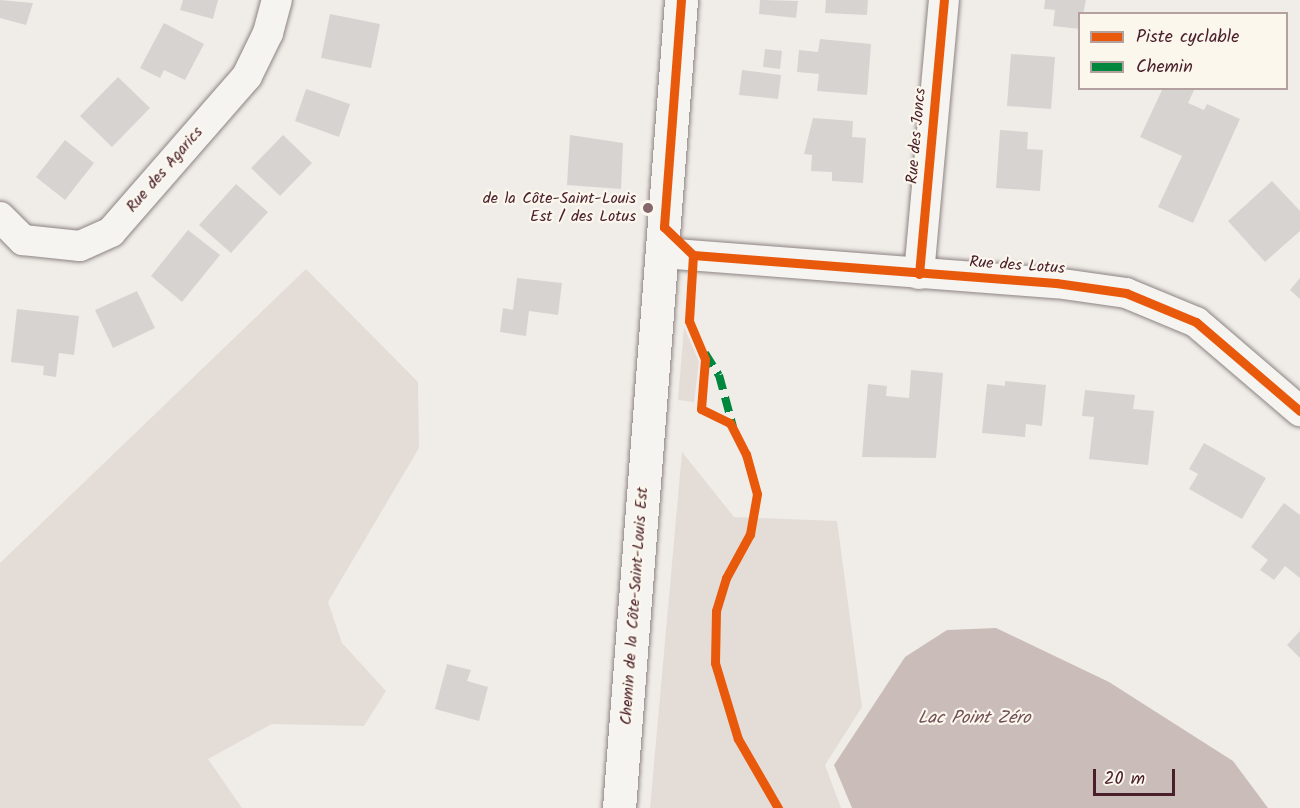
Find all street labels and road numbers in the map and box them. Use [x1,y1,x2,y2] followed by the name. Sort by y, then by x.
[903,87,931,185] street label: Rue des Joncs
[123,123,207,217] street label: Rue des Agarics
[969,253,1065,279] street label: Rue des Lotus
[617,486,653,726] street label: Chemin de la Côte-Saint-Louis Est

